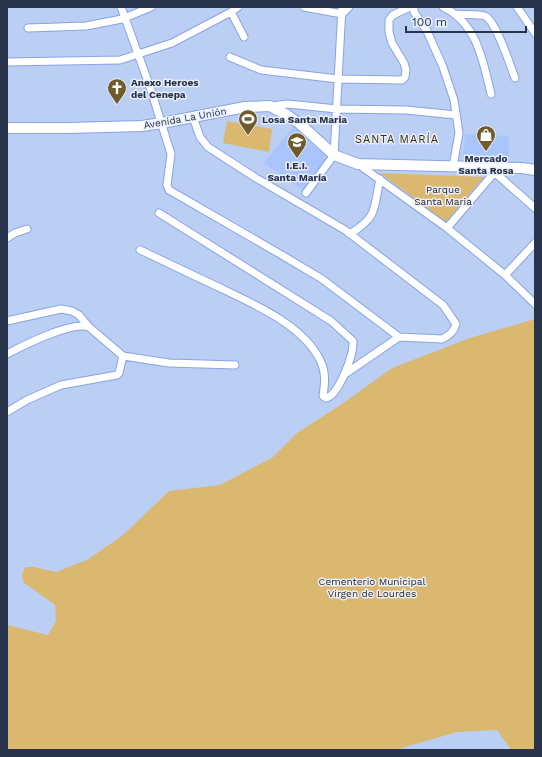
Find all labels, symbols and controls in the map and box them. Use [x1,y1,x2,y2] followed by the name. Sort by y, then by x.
[406,8,526,34] scale bar
[412,15,447,29] text: 100 m
[106,77,128,105] church icon: Anexo Heroes del Cenepa
[131,77,199,100] place label: Anexo Heroes del Cenepa
[143,105,227,131] street label: Avenida La Unión
[237,108,259,136] sports icon: Losa Santa Maria
[262,114,347,125] place label: Losa Santa Maria
[475,124,497,152] shop icon: Mercado Santa Rosa
[286,131,308,159] school or university icon: I.E.I. Santa María
[355,132,439,146] district label: SANTA MARÍA
[458,153,514,176] place label: Mercado Santa Rosa
[267,160,327,183] place label: I.E.I. Santa María
[414,184,472,207] park label: Parque Santa Maria
[319,576,425,599] park label: Cementerio Municipal Virgen de Lourdes

